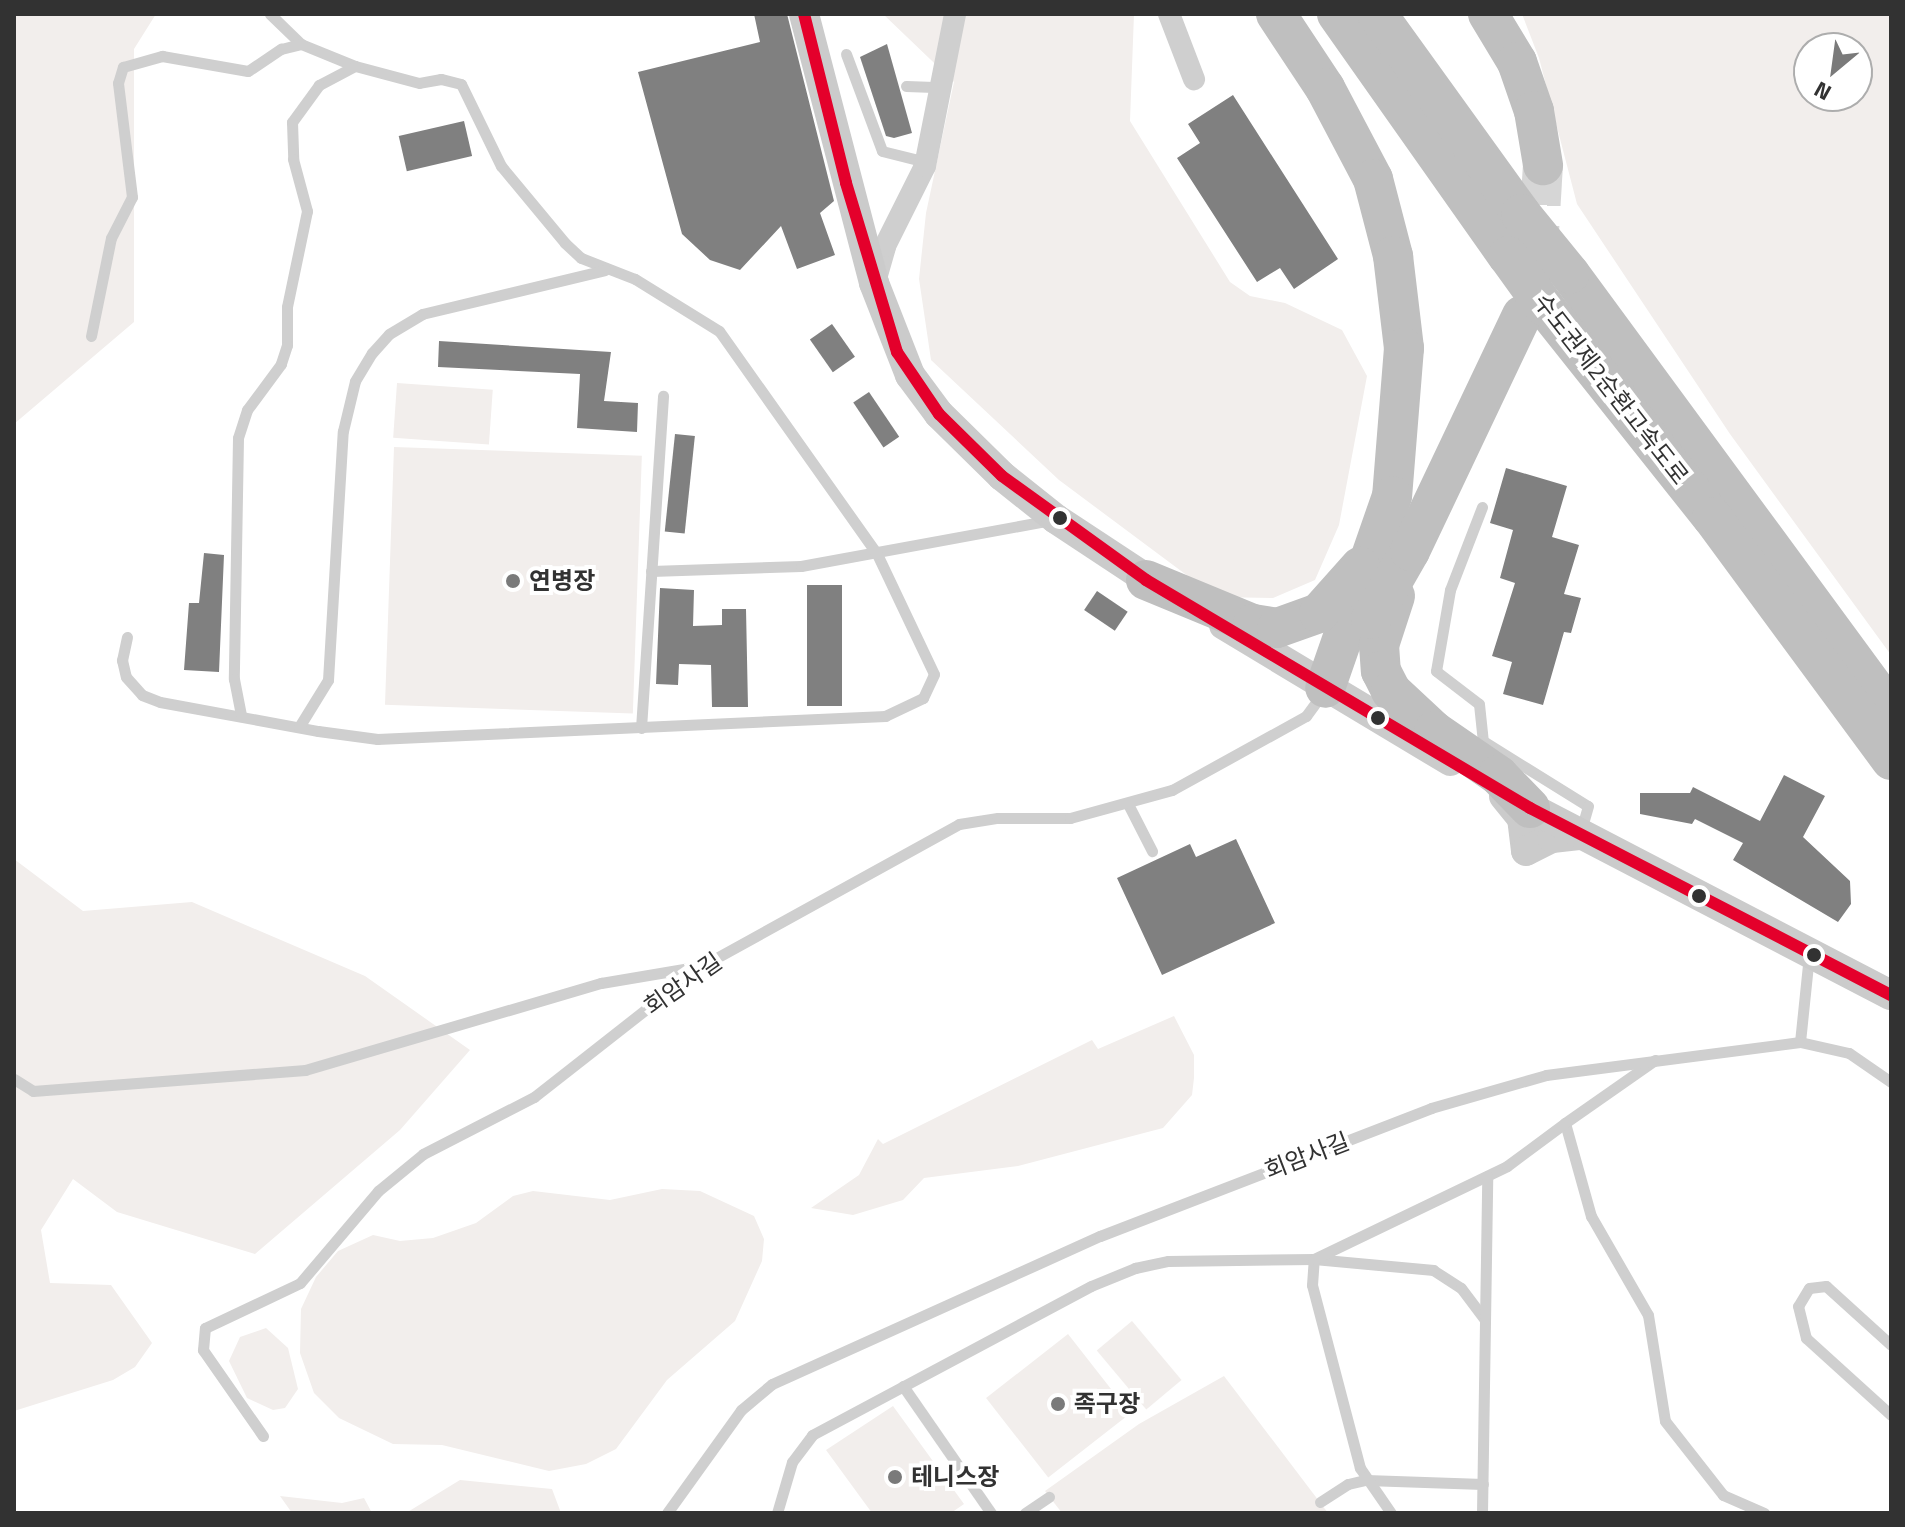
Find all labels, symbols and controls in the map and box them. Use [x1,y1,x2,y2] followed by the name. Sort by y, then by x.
[1793,32,1873,112] north arrow
[1807,73,1837,110] text: N
[1528,288,1694,490] street label: 수도권제2순환고속도로
[1052,510,1068,526] unlabelled marker
[529,567,595,595] place label: 연병장
[504,572,522,590] marker: 연병장
[1370,710,1386,726] unlabelled marker
[1691,888,1707,904] unlabelled marker
[639,947,727,1021] street label: 회암사길
[1806,947,1822,963] unlabelled marker
[1261,1127,1353,1185] street label: 회암사길
[1074,1390,1140,1418] place label: 족구장
[1049,1395,1067,1413] marker: 족구장
[911,1463,999,1491] place label: 테니스장
[886,1468,904,1486] marker: 테니스장

